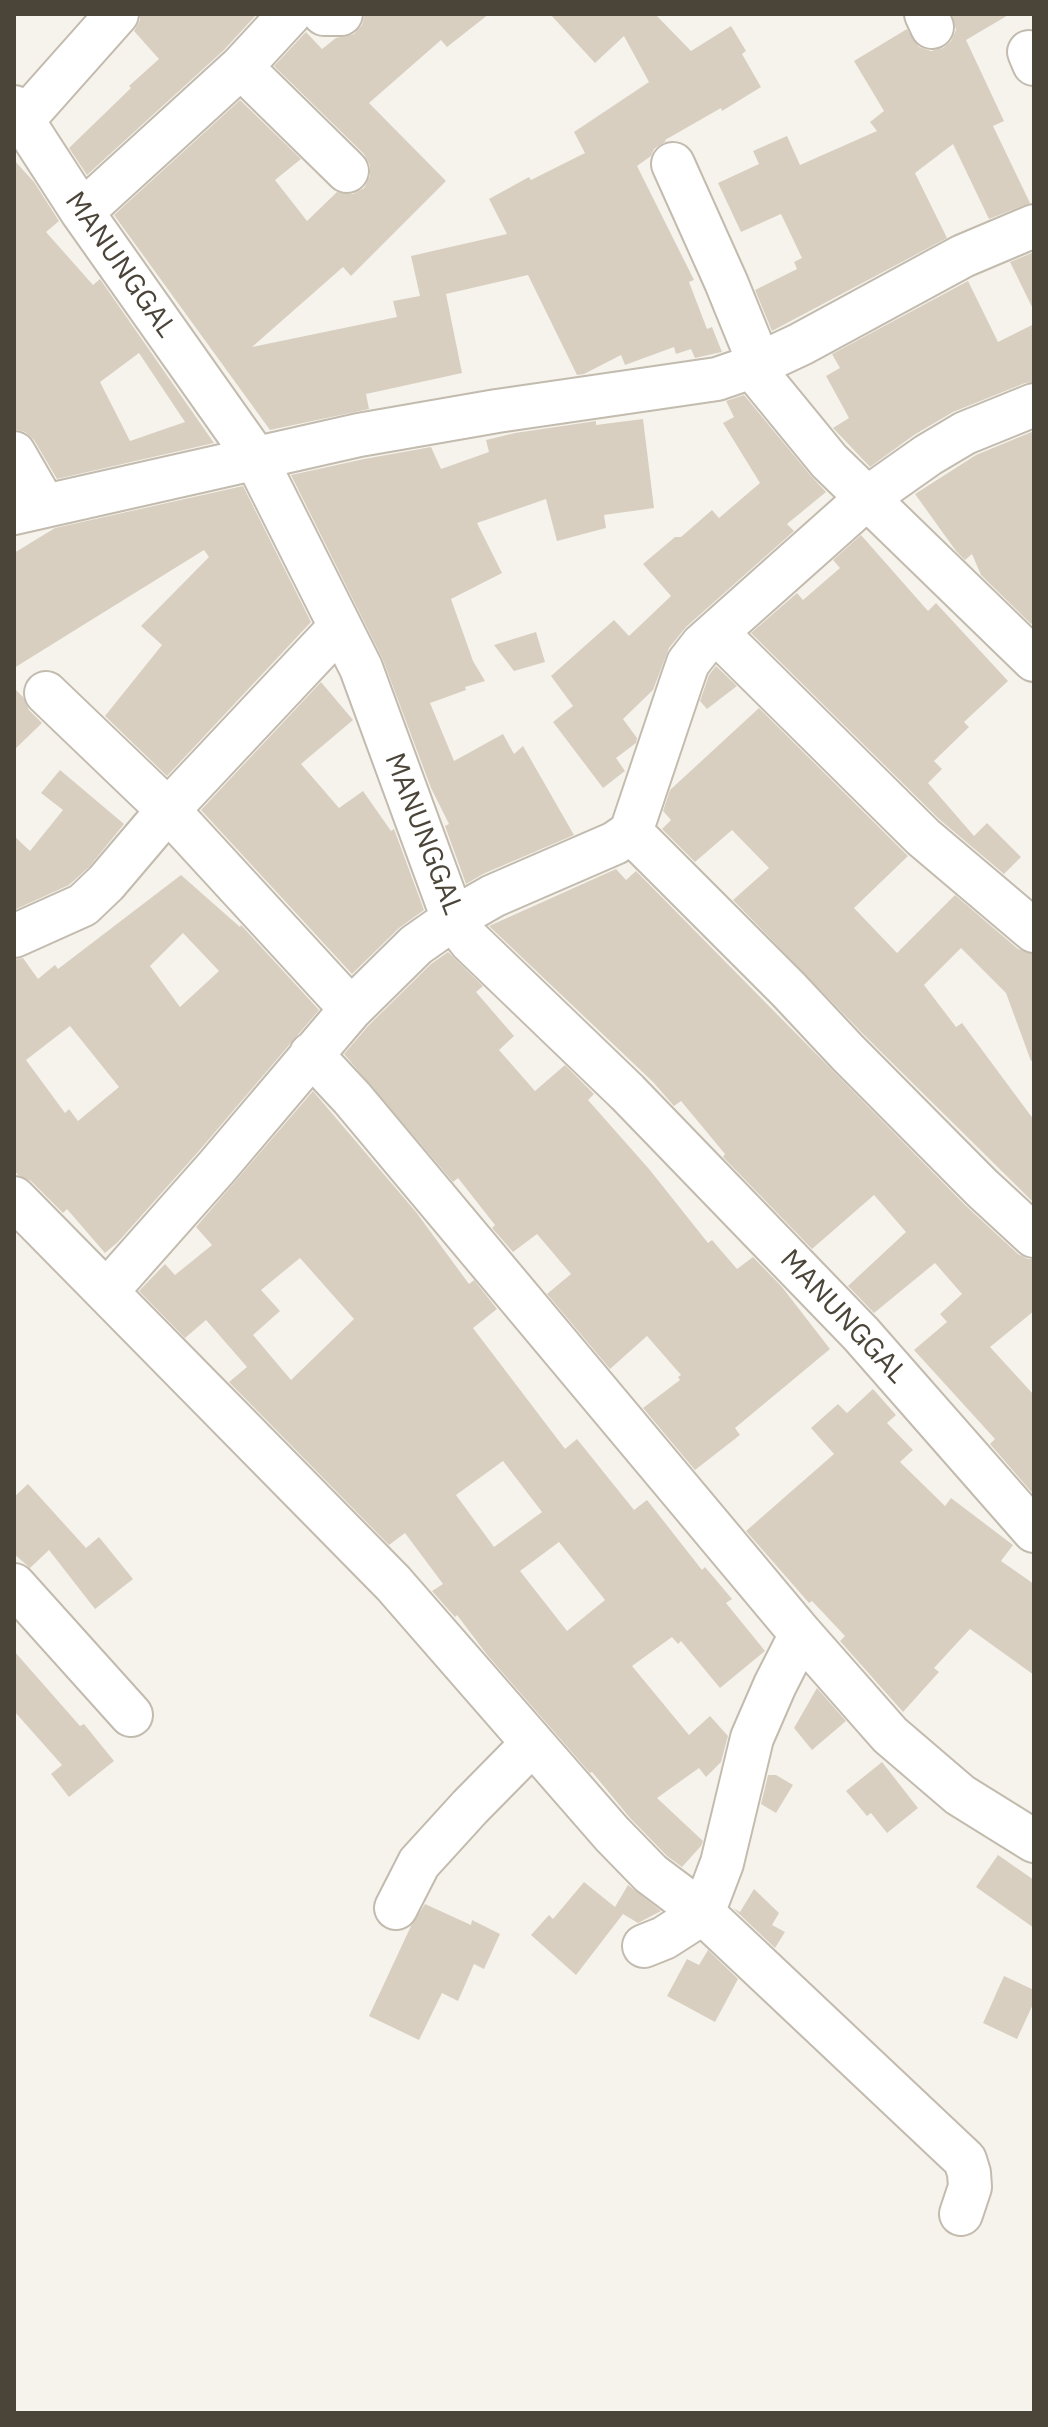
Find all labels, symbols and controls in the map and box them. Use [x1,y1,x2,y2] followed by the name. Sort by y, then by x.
[57,186,183,344] street label: MANUNGGAL
[377,749,469,919] street label: MANUNGGAL
[773,1243,913,1391] street label: MANUNGGAL

